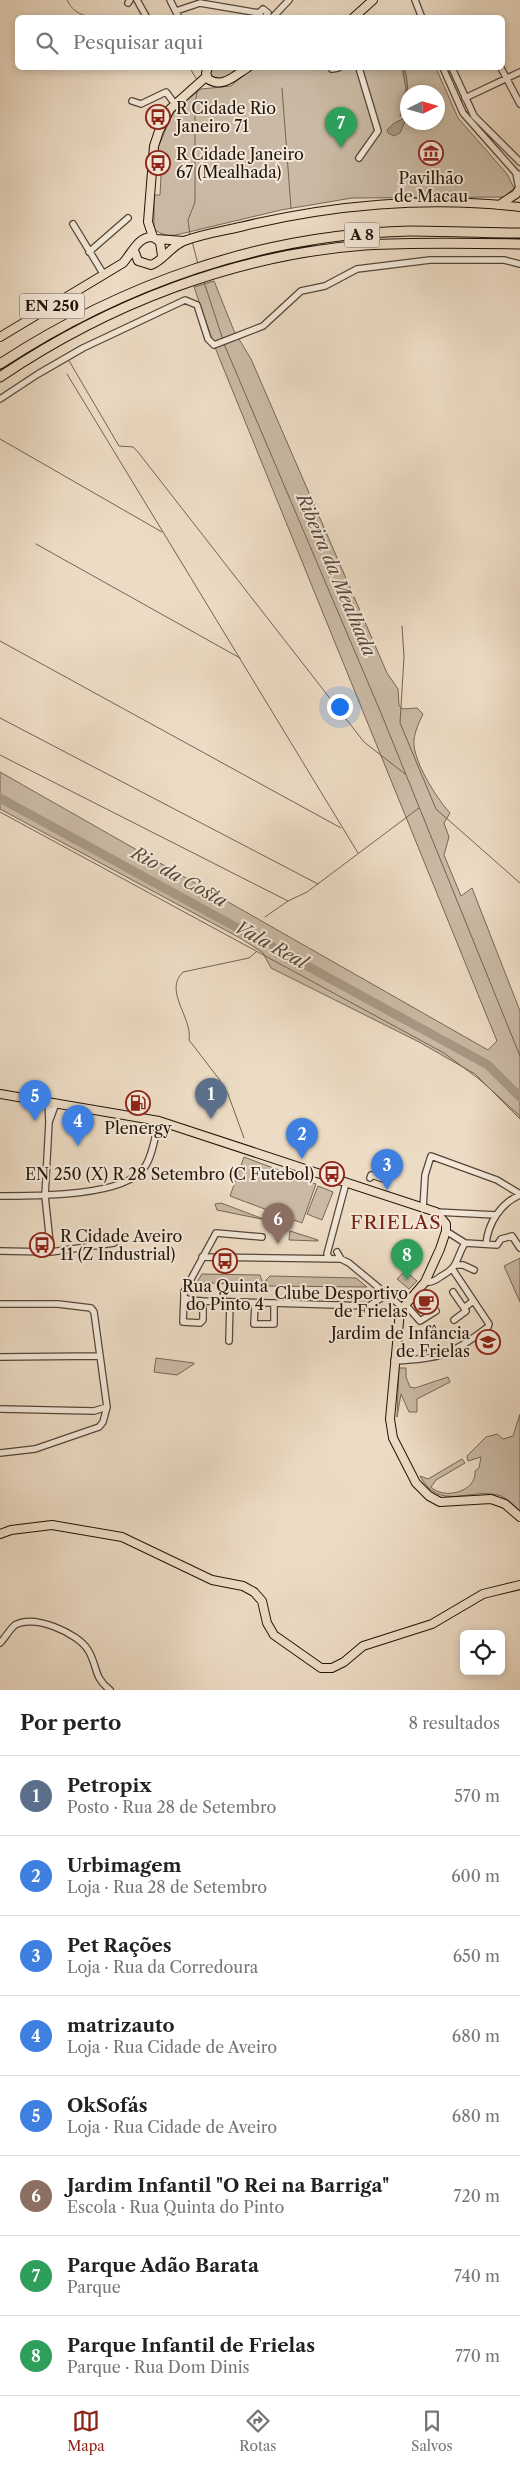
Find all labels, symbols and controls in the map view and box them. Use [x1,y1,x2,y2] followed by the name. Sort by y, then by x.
[15,15,505,70] search box
[33,29,61,57] icon: search
[73,31,203,54] text: Pesquisar aqui
[400,85,445,130] north arrow
[173,98,276,136] place label: R Cidade Rio Janeiro 71
[145,104,171,130] bus stop icon: R Cidade Rio Janeiro 71
[325,107,357,148] pin: 7
[418,140,444,166] museum icon: Pavilhão de Macau
[176,144,304,182] place label: R Cidade Janeiro 67 (Mealhada)
[145,150,171,176] bus stop icon: R Cidade Janeiro 67 (Mealhada)
[394,168,468,206] place label: Pavilhão de Macau
[344,222,380,248] road number: A 8
[20,294,84,318] road number: EN 250
[291,488,380,660] water label: Ribeira da Mealhada
[327,694,353,720] your location
[126,841,231,912] water label: Rio da Costa
[231,916,313,975] water label: Vala Real
[195,1078,227,1119] pin: 1
[19,1080,51,1121] pin: 5
[125,1090,151,1116] fuel station icon: Plenergy
[62,1105,94,1146] pin: 4
[104,1118,173,1138] place label: Plenergy
[286,1118,318,1159] pin: 2
[371,1149,403,1190] pin: 3
[319,1161,345,1187] bus stop icon: EN 250 (X) R 28 Setembro (C Futebol)
[25,1164,314,1184] place label: EN 250 (X) R 28 Setembro (C Futebol)
[262,1203,294,1244] pin: 6
[350,1211,442,1234] district label: FRIELAS
[60,1226,182,1264] place label: R Cidade Aveiro 11 (Z Industrial)
[29,1232,55,1258] bus stop icon: R Cidade Aveiro 11 (Z Industrial)
[391,1239,423,1280] pin: 8
[212,1248,238,1274] bus stop icon: Rua Quinta do Pinto 4
[182,1276,269,1314] place label: Rua Quinta do Pinto 4
[274,1283,408,1321] place label: Clube Desportivo de Frielas
[413,1289,439,1315] cafe icon: Clube Desportivo de Frielas
[328,1323,471,1361] place label: Jardim de Infância de Frielas
[475,1329,501,1355] school or university icon: Jardim de Infância de Frielas
[460,1630,505,1675] map controls
[460,1630,505,1675] button: locate
[20,1710,121,1735] text: Por perto
[409,1713,500,1733] text: 8 resultados
[67,1774,152,1797] text: Petropix
[32,1786,40,1806] text: 1
[454,1786,500,1806] text: 570 m
[67,1797,276,1817] text: Posto · Rua 28 de Setembro
[67,1854,182,1877] text: Urbimagem
[31,1866,41,1886] text: 2
[451,1866,500,1886] text: 600 m
[67,1877,267,1897] text: Loja · Rua 28 de Setembro
[67,1934,172,1957] text: Pet Rações
[31,1946,41,1966] text: 3
[453,1946,500,1966] text: 650 m
[67,1957,258,1977] text: Loja · Rua da Corredoura
[67,2014,175,2037] text: matrizauto
[31,2026,41,2046] text: 4
[452,2026,500,2046] text: 680 m
[67,2037,277,2057] text: Loja · Rua Cidade de Aveiro
[67,2094,148,2117] text: OkSofás
[32,2106,40,2126] text: 5
[452,2106,500,2126] text: 680 m
[67,2117,277,2137] text: Loja · Rua Cidade de Aveiro
[67,2174,389,2197] text: Jardim Infantil "O Rei na Barriga"
[31,2186,41,2206] text: 6
[454,2186,500,2206] text: 720 m
[67,2197,284,2217] text: Escola · Rua Quinta do Pinto
[67,2254,259,2277] text: Parque Adão Barata
[32,2266,40,2286] text: 7
[454,2266,500,2286] text: 740 m
[67,2277,121,2297] text: Parque
[67,2334,315,2357] text: Parque Infantil de Frielas
[31,2346,41,2366] text: 8
[455,2346,500,2366] text: 770 m
[67,2357,250,2377] text: Parque · Rua Dom Dinis
[67,2407,105,2455] tab: Mapa
[239,2407,276,2455] tab: Rotas
[411,2407,453,2455] tab: Salvos

